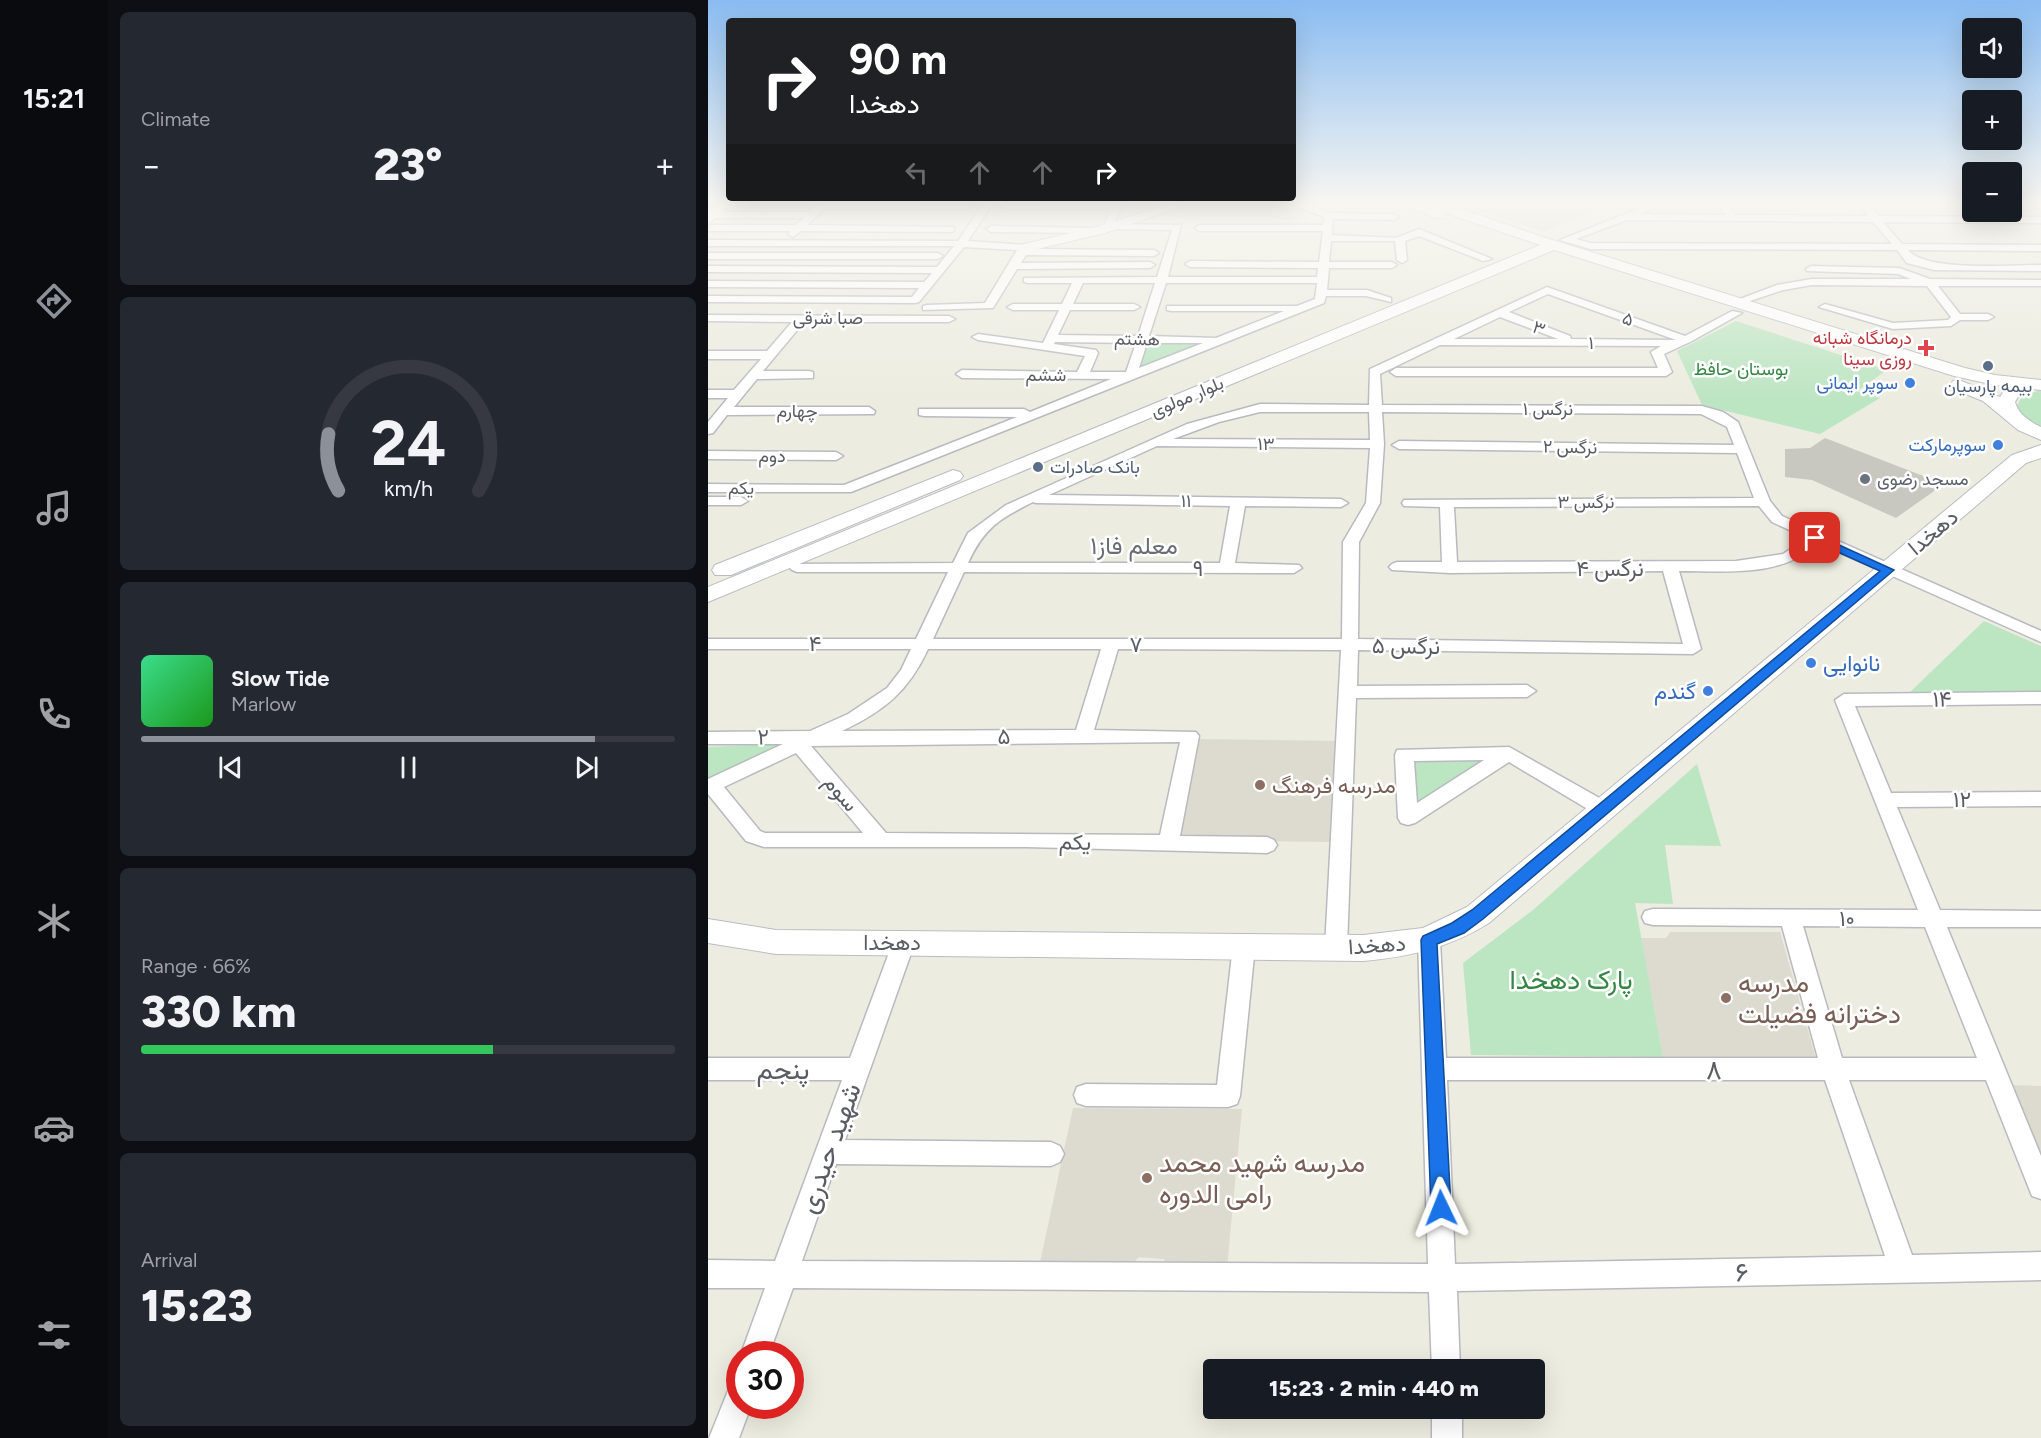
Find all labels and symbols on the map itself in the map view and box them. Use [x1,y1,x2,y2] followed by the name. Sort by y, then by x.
[793,307,863,329] street label: صبا شرقی
[1619,307,1637,331] street label: ۵
[1530,316,1548,340] street label: ۳
[1813,327,1912,370] place label: درمانگاه شبانه روزی سینا
[1114,328,1160,351] street label: هشتم
[1588,332,1594,354] street label: ۱
[1917,339,1935,357] marker: درمانگاه شبانه روزی سینا
[1694,358,1788,380] park label: بوستان حافظ
[1981,359,1995,373] marker: بیمه پارسیان
[1025,364,1067,387] street label: ششم
[1147,372,1227,422] street label: بلوار مولوی
[1817,372,1898,395] place label: سوپر ایمانی
[1944,375,2032,398] place label: بیمه پارسیان
[1903,376,1917,390] marker: سوپر ایمانی
[1523,398,1573,420] street label: نرگس ۱
[776,400,818,423] street label: چهارم
[1257,433,1275,455] street label: ۱۳
[1909,434,1986,457] place label: سوپرمارکت
[1543,436,1597,458] street label: نرگس ۲
[1991,438,2005,452] marker: سوپرمارکت
[758,445,786,468] street label: دوم
[1050,456,1140,478] place label: بانک صادرات
[1031,460,1045,474] marker: بانک صادرات
[1877,468,1969,490] place label: مسجد رضوی
[1858,472,1872,486] marker: مسجد رضوی
[728,477,754,500] street label: یکم
[1181,490,1191,512] street label: ۱۱
[1558,491,1614,513] street label: نرگس ۳
[1902,503,1964,561] street label: دهخدا
[1789,512,1840,563] pin
[1090,531,1178,562] district label: معلم فاز۱
[1193,555,1203,582] street label: ۹
[1576,555,1644,582] street label: نرگس ۴
[809,630,821,657] street label: ۴
[1130,631,1143,658] street label: ۷
[1372,632,1440,660] street label: نرگس ۵
[1823,650,1880,677] place label: نانوایی
[1804,656,1818,670] marker: نانوایی
[1654,678,1696,706] place label: گندم
[1701,684,1715,698] marker: گندم
[1932,685,1952,713] street label: ۱۴
[757,723,769,751] street label: ۲
[998,723,1010,750] street label: ۵
[817,769,864,818] street label: سوم
[1272,772,1396,799] place label: مدرسه فرهنگ
[1253,778,1267,792] marker: مدرسه فرهنگ
[1953,786,1971,813] street label: ۱۲
[1058,828,1091,857] street label: یکم
[1839,905,1855,932] street label: ۱۰
[863,929,921,956] street label: دهخدا
[1347,930,1407,960] street label: دهخدا
[1509,963,1633,998] park label: پارک دهخدا
[1738,966,1901,1031] place label: مدرسه دخترانه فضيلت
[1719,991,1733,1005] marker: مدرسه دخترانه فضيلت
[756,1053,810,1088] street label: پنجم
[1706,1053,1722,1086] street label: ۸
[790,1078,869,1218] street label: شهید حیدری
[1159,1146,1365,1211] place label: مدرسه شهید محمد رامی الدوره
[1140,1171,1154,1185] marker: مدرسه شهید محمد رامی الدوره
[1409,1176,1473,1240] position arrow
[1735,1255,1749,1289] street label: ۶
[726,1341,804,1419] speed limit sign: 30

